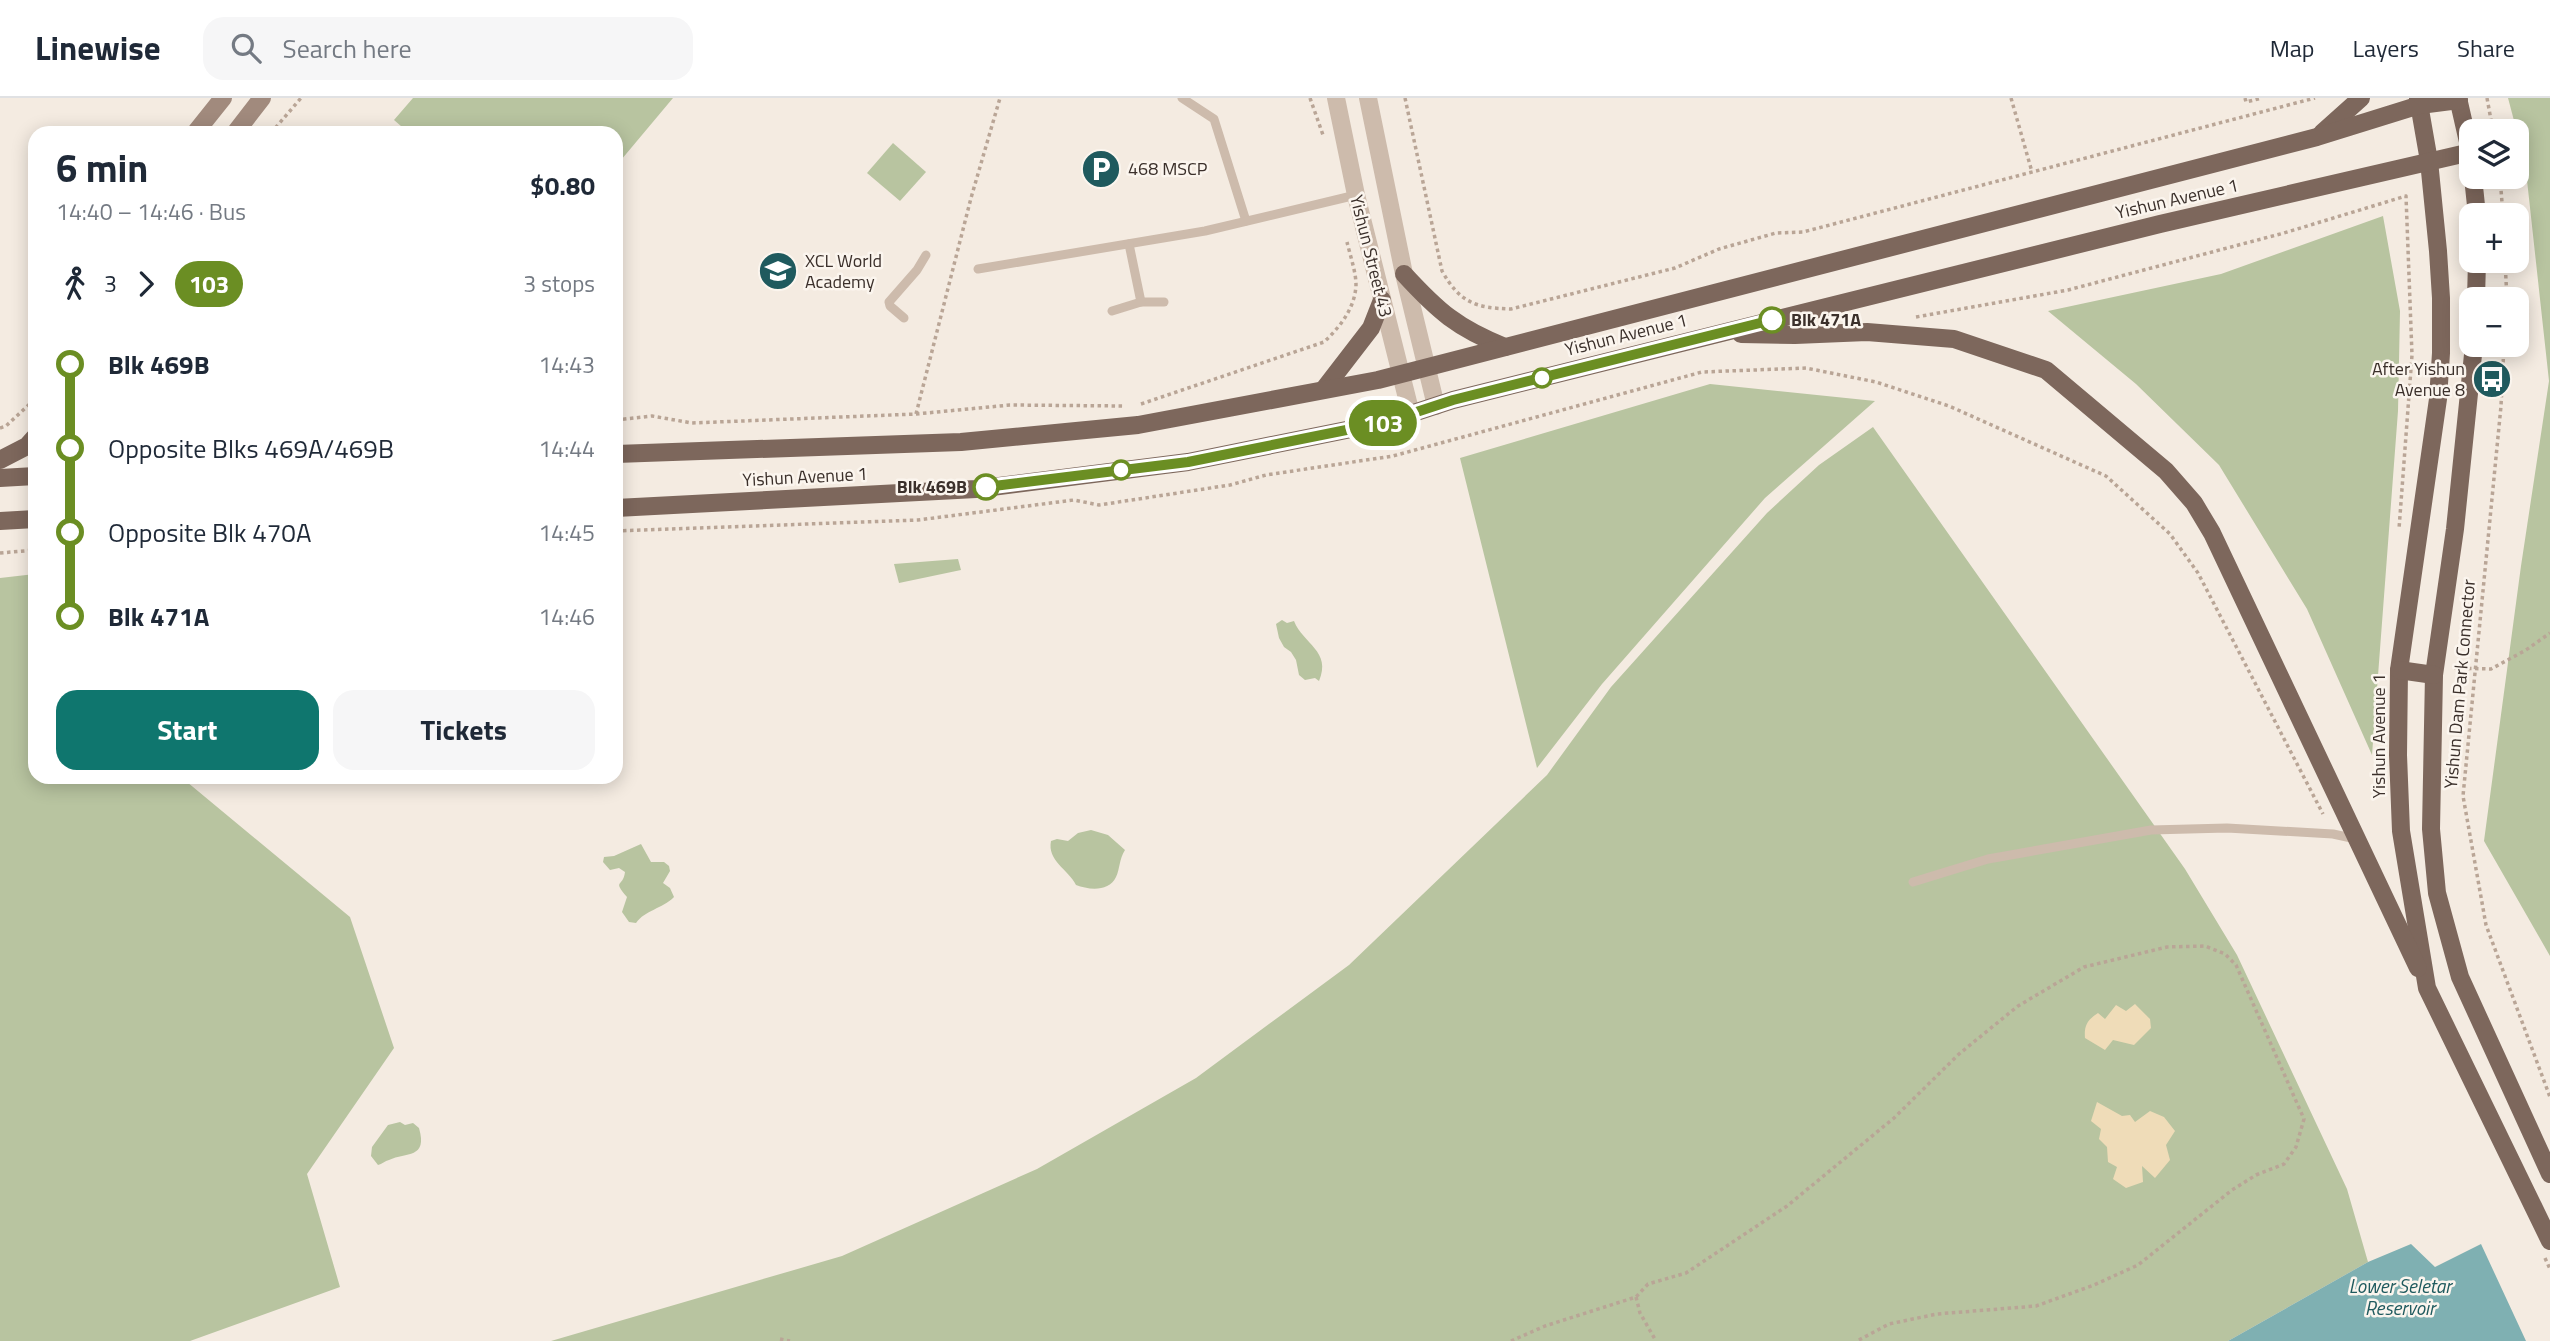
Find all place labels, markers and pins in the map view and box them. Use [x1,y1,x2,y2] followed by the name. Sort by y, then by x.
[1080,148,1122,190] parking icon: 468 MSCP
[1128,155,1208,182] place label: 468 MSCP
[805,247,882,295] place label: XCL World Academy
[757,250,799,292] school or university icon: XCL World Academy
[1791,306,1861,333] place label: Blk 471A
[1759,307,1785,333] marker: Blk 471A
[2372,355,2465,403] place label: After Yishun Avenue 8
[2471,358,2513,400] bus stop icon: After Yishun Avenue 8
[1532,368,1552,388] unlabelled marker
[1111,460,1131,480] unlabelled marker
[897,473,967,500] place label: Blk 469B
[973,474,999,500] marker: Blk 469B

